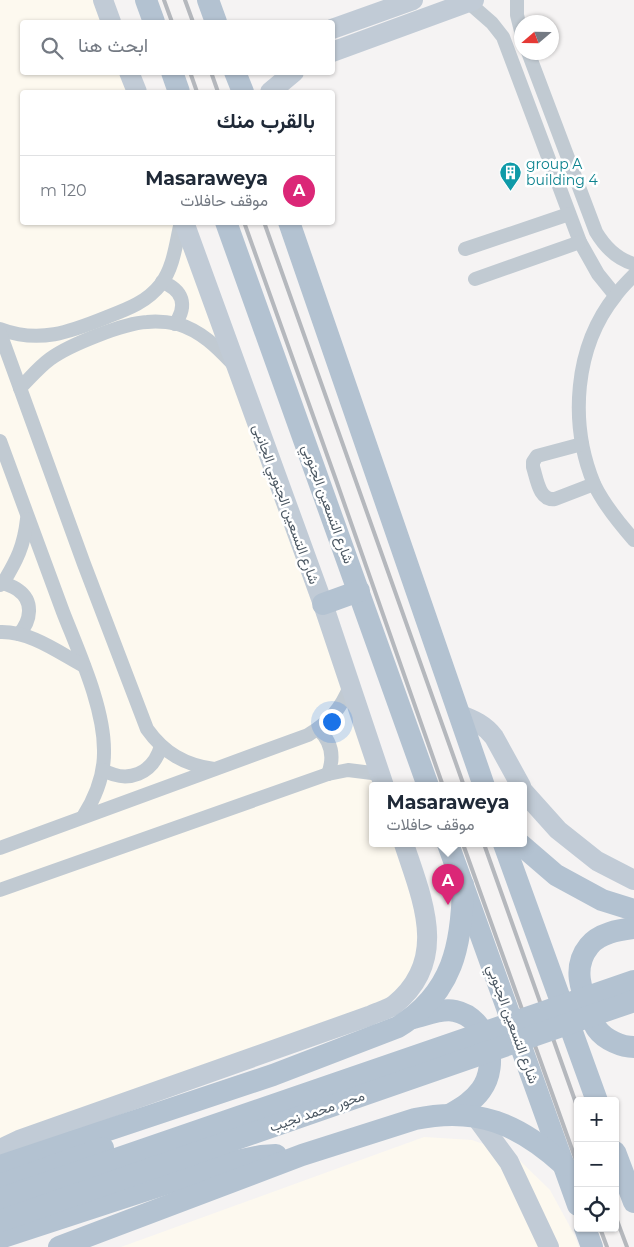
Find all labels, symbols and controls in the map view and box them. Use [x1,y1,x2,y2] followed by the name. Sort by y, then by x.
[514,15,559,60] north arrow
[20,20,335,75] search box
[38,34,66,62] icon: search
[78,34,148,57] text: ابحث هنا
[217,108,315,133] text: بالقرب منك
[526,155,598,189] place label: group A building 4
[498,160,522,191] building icon: group A building 4
[145,167,268,190] text: Masaraweya
[40,181,87,200] text: 120 m
[293,181,305,200] text: A
[180,191,268,210] text: موقف حافلات
[246,422,323,587] street label: شارع التسعين الجنوبي الجانبى
[295,442,358,567] street label: شارع التسعين الجنوبي
[319,709,345,735] your location
[369,782,527,847] popup
[387,791,509,814] text: Masaraweya
[387,815,474,834] text: موقف حافلات
[432,864,464,905] pin: A
[480,962,543,1087] street label: شارع التسعين الجنوبي
[267,1086,367,1136] street label: محور محمد نجيب
[574,1097,619,1232] map controls
[574,1097,619,1142] button: +
[574,1142,619,1187] button: −
[574,1187,619,1232] button: locate

